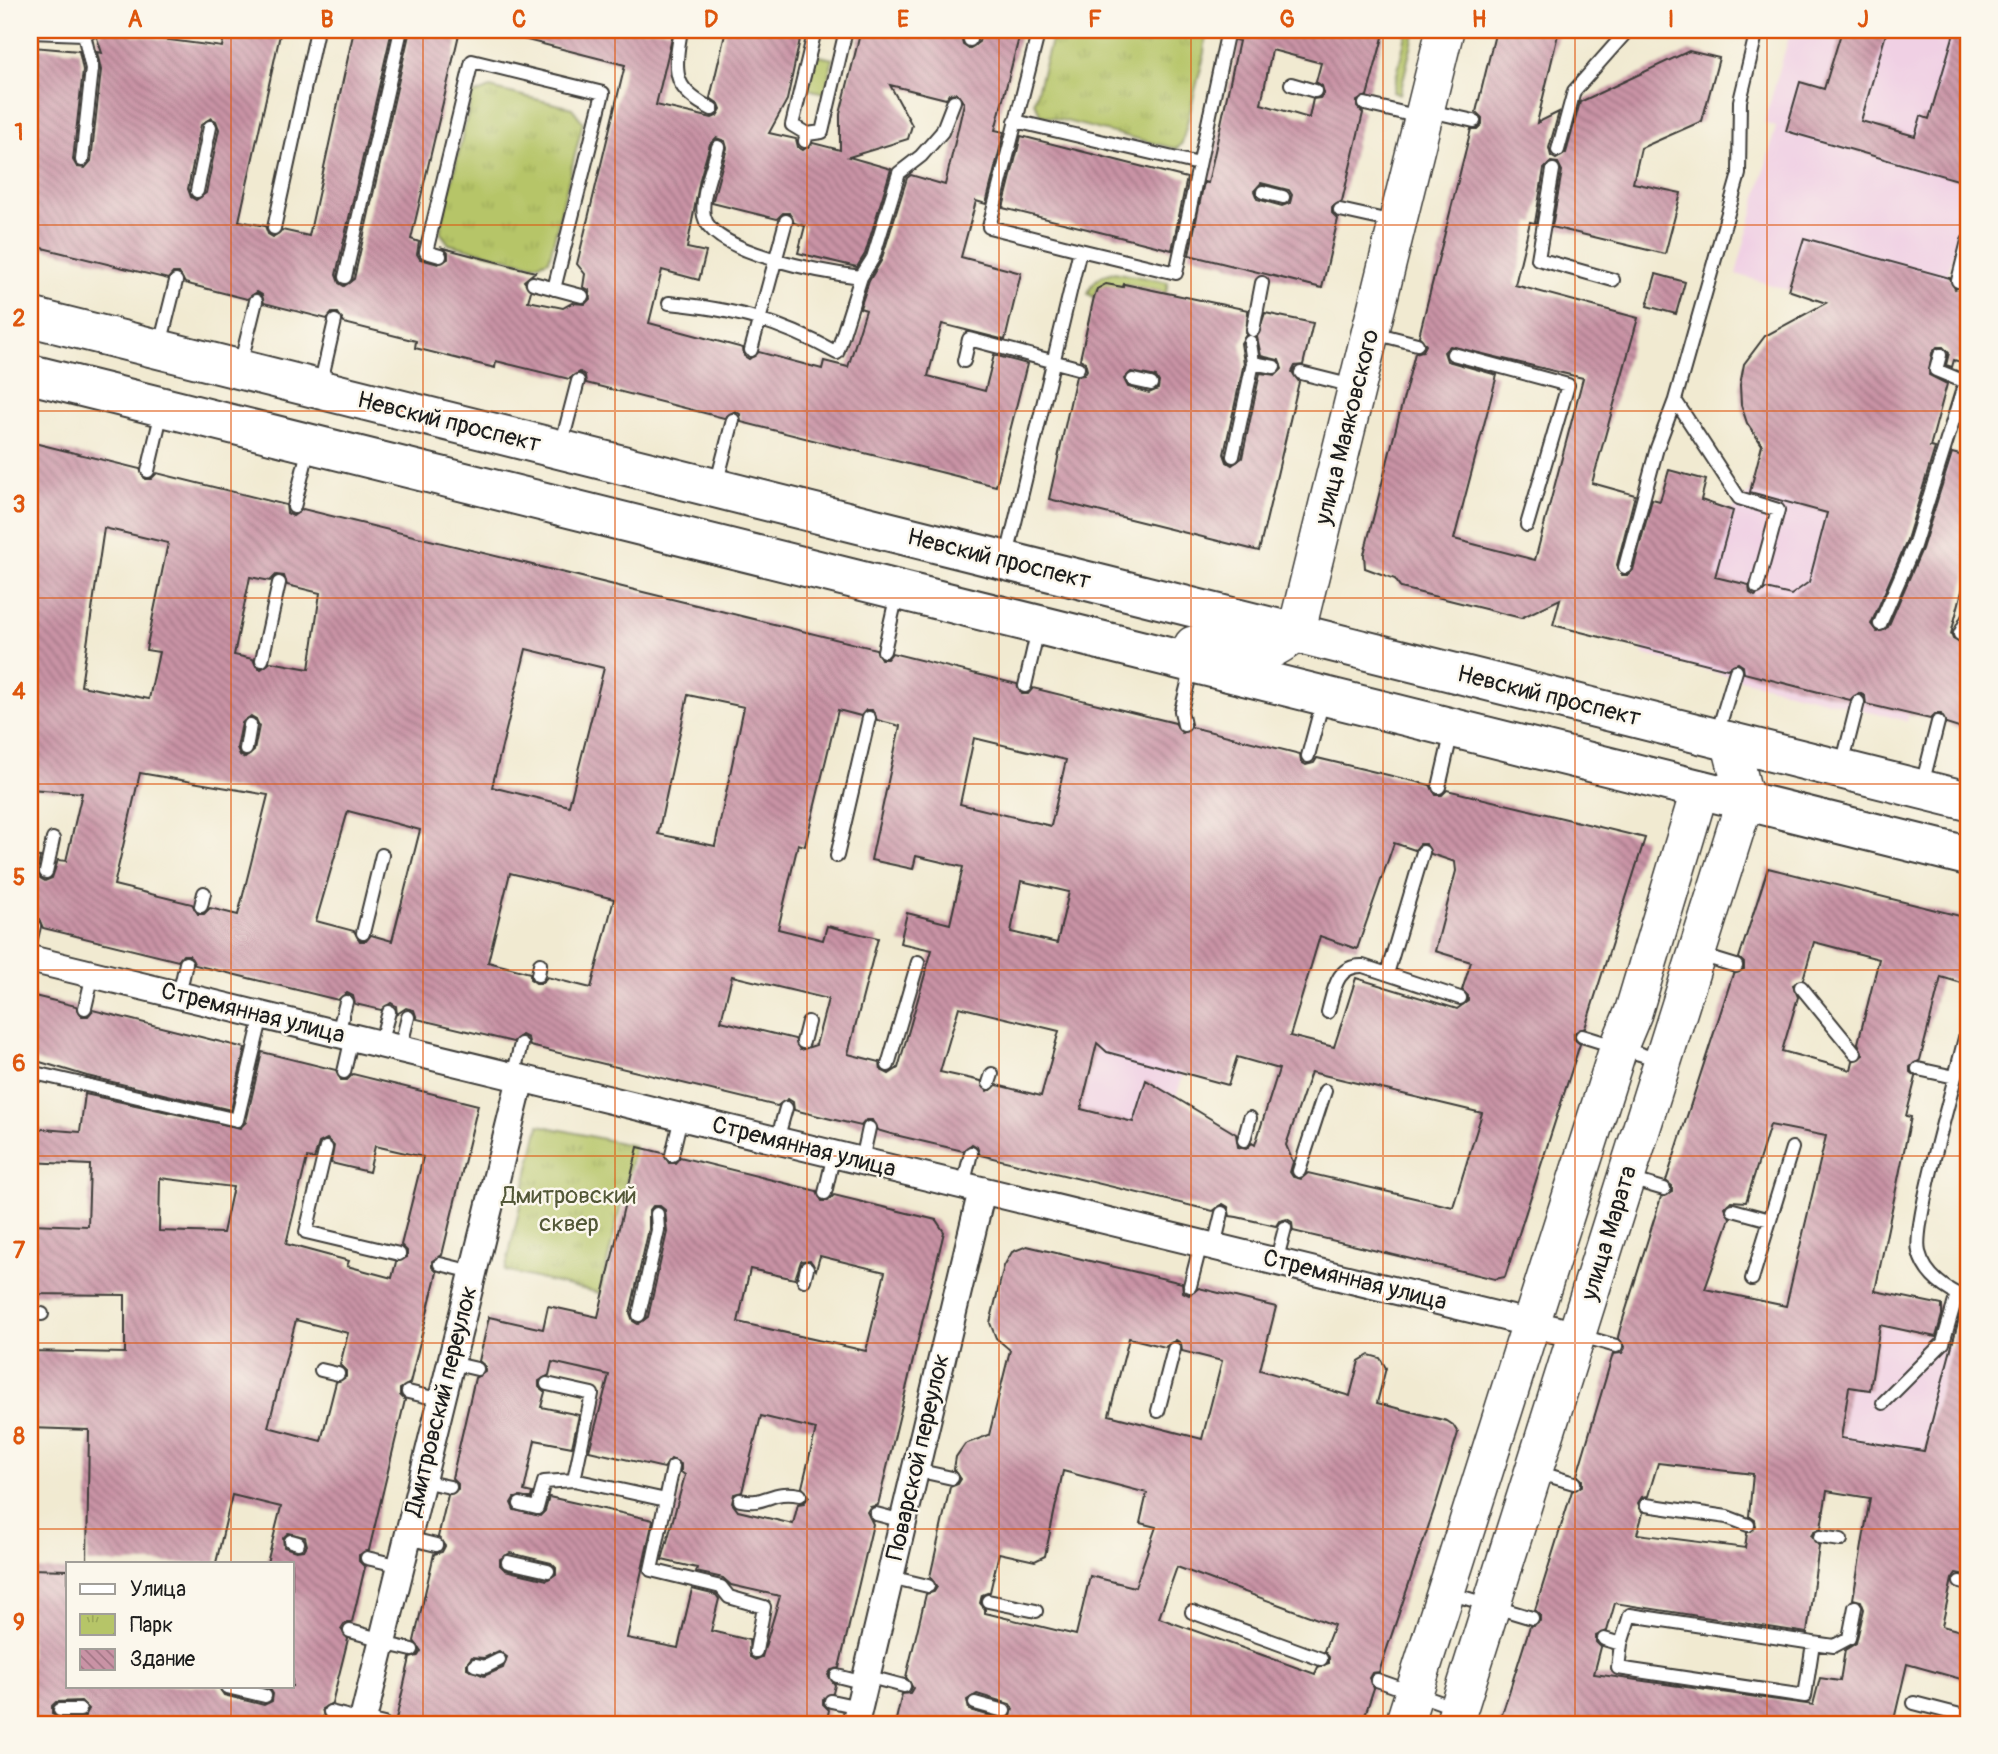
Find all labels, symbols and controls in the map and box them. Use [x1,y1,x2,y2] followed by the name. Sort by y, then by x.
[128,5,143,34] text: A
[320,5,334,34] text: B
[512,5,526,34] text: C
[704,5,718,34] text: D
[897,5,909,34] text: E
[1088,5,1102,34] text: F
[1279,5,1295,34] text: G
[1472,5,1486,34] text: H
[1668,5,1674,34] text: I
[1857,5,1869,34] text: J
[15,118,24,147] text: 1
[13,304,26,333] text: 2
[1308,326,1385,529] street label: улица Маяковского
[354,385,544,459] street label: Невский проспект
[13,490,25,519] text: 3
[904,522,1094,596] street label: Невский проспект
[1454,659,1644,733] street label: Невский проспект
[12,677,26,706] text: 4
[13,863,25,892] text: 5
[158,976,348,1050] street label: Стремянная улица
[12,1049,26,1078] text: 6
[709,1110,899,1184] street label: Стремянная улица
[1575,1162,1643,1305] street label: улица Марата
[500,1181,637,1238] park label: Дмитровский сквер
[13,1236,26,1265] text: 7
[1260,1243,1450,1317] street label: Стремянная улица
[398,1283,484,1520] street label: Дмитровский переулок
[880,1351,956,1563] street label: Поварской переулок
[13,1422,25,1451] text: 8
[66,1562,294,1688] legend
[130,1576,186,1603] text: Улица
[13,1608,25,1637] text: 9
[130,1612,173,1639] text: Парк
[130,1646,196,1673] text: Здание

